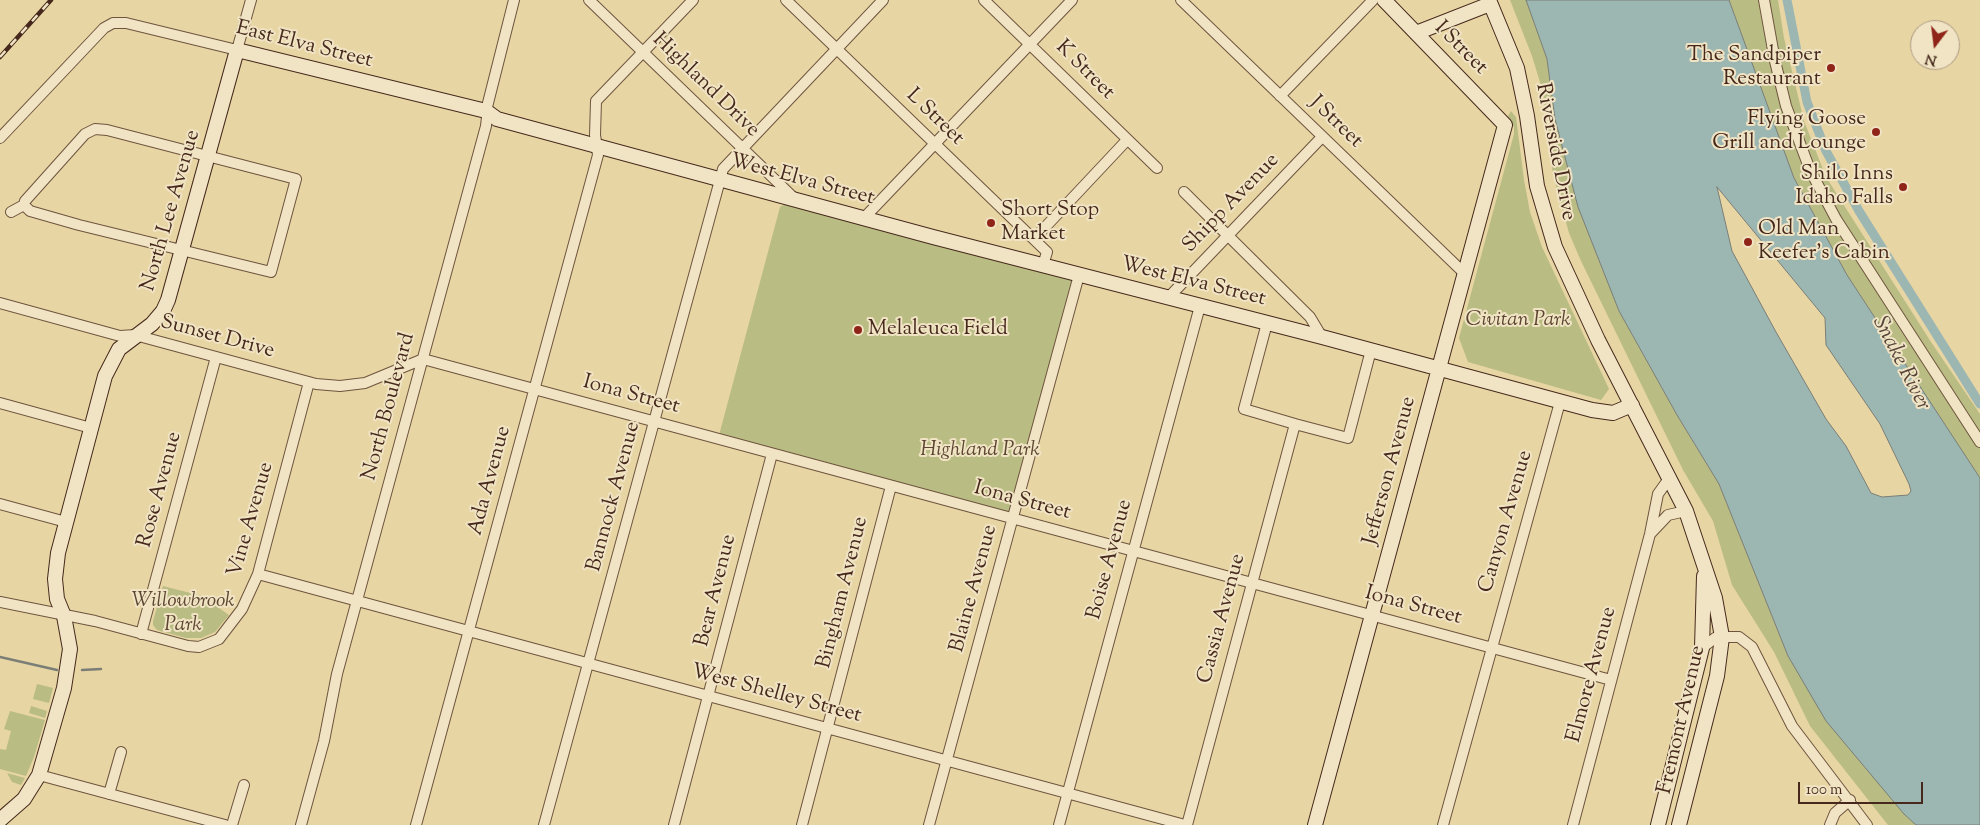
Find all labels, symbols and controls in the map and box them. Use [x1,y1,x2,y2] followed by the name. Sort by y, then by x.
[233,17,375,75] street label: East Elva Street
[1428,17,1492,81] street label: I Street
[1910,20,1960,70] north arrow
[646,28,764,144] street label: Highland Drive
[1049,36,1119,106] street label: K Street
[1687,43,1821,93] place label: The Sandpiper Restaurant
[1923,47,1939,70] text: N
[1825,62,1837,74] marker: The Sandpiper Restaurant
[1528,81,1580,223] street label: Riverside Drive
[900,84,968,152] street label: L Street
[1303,91,1367,155] street label: J Street
[1712,107,1866,157] place label: Flying Goose Grill and Lounge
[1870,126,1882,138] marker: Flying Goose Grill and Lounge
[137,127,207,295] street label: North Lee Avenue
[1178,149,1286,259] street label: Shipp Avenue
[727,150,877,212] street label: West Elva Street
[1796,162,1893,212] place label: Shilo Inns Idaho Falls
[1897,181,1909,193] marker: Shilo Inns Idaho Falls
[1001,198,1099,248] place label: Short Stop Market
[985,217,997,229] marker: Short Stop Market
[1758,217,1890,267] place label: Old Man Keefer's Cabin
[1742,236,1754,248] marker: Old Man Keefer's Cabin
[1118,253,1268,313] street label: West Elva Street
[1465,308,1571,334] park label: Civitan Park
[157,311,277,365] street label: Sunset Drive
[1865,312,1935,416] water label: Snake River
[868,317,1008,343] place label: Melaleuca Field
[852,324,864,336] marker: Melaleuca Field
[358,330,422,484] street label: North Boulevard
[580,371,682,421] street label: Iona Street
[1359,394,1423,548] street label: Jefferson Avenue
[583,419,647,575] street label: Bannock Avenue
[464,424,518,538] street label: Ada Avenue
[133,429,189,551] street label: Rose Avenue
[920,438,1040,464] park label: Highland Park
[1475,448,1539,596] street label: Canyon Avenue
[224,460,280,580] street label: Vine Avenue
[971,477,1073,527] street label: Iona Street
[1083,497,1139,623] street label: Boise Avenue
[813,514,875,672] street label: Bingham Avenue
[946,522,1004,656] street label: Blaine Avenue
[691,532,743,650] street label: Bear Avenue
[1194,551,1252,687] street label: Cassia Avenue
[1362,582,1464,632] street label: Iona Street
[131,589,235,639] park label: Willowbrook Park
[1563,604,1623,746] street label: Elmore Avenue
[1654,643,1712,797] street label: Fremont Avenue
[688,660,864,730] street label: West Shelley Street
[1800,772,1925,804] scale bar
[1806,780,1842,801] text: 100 m

